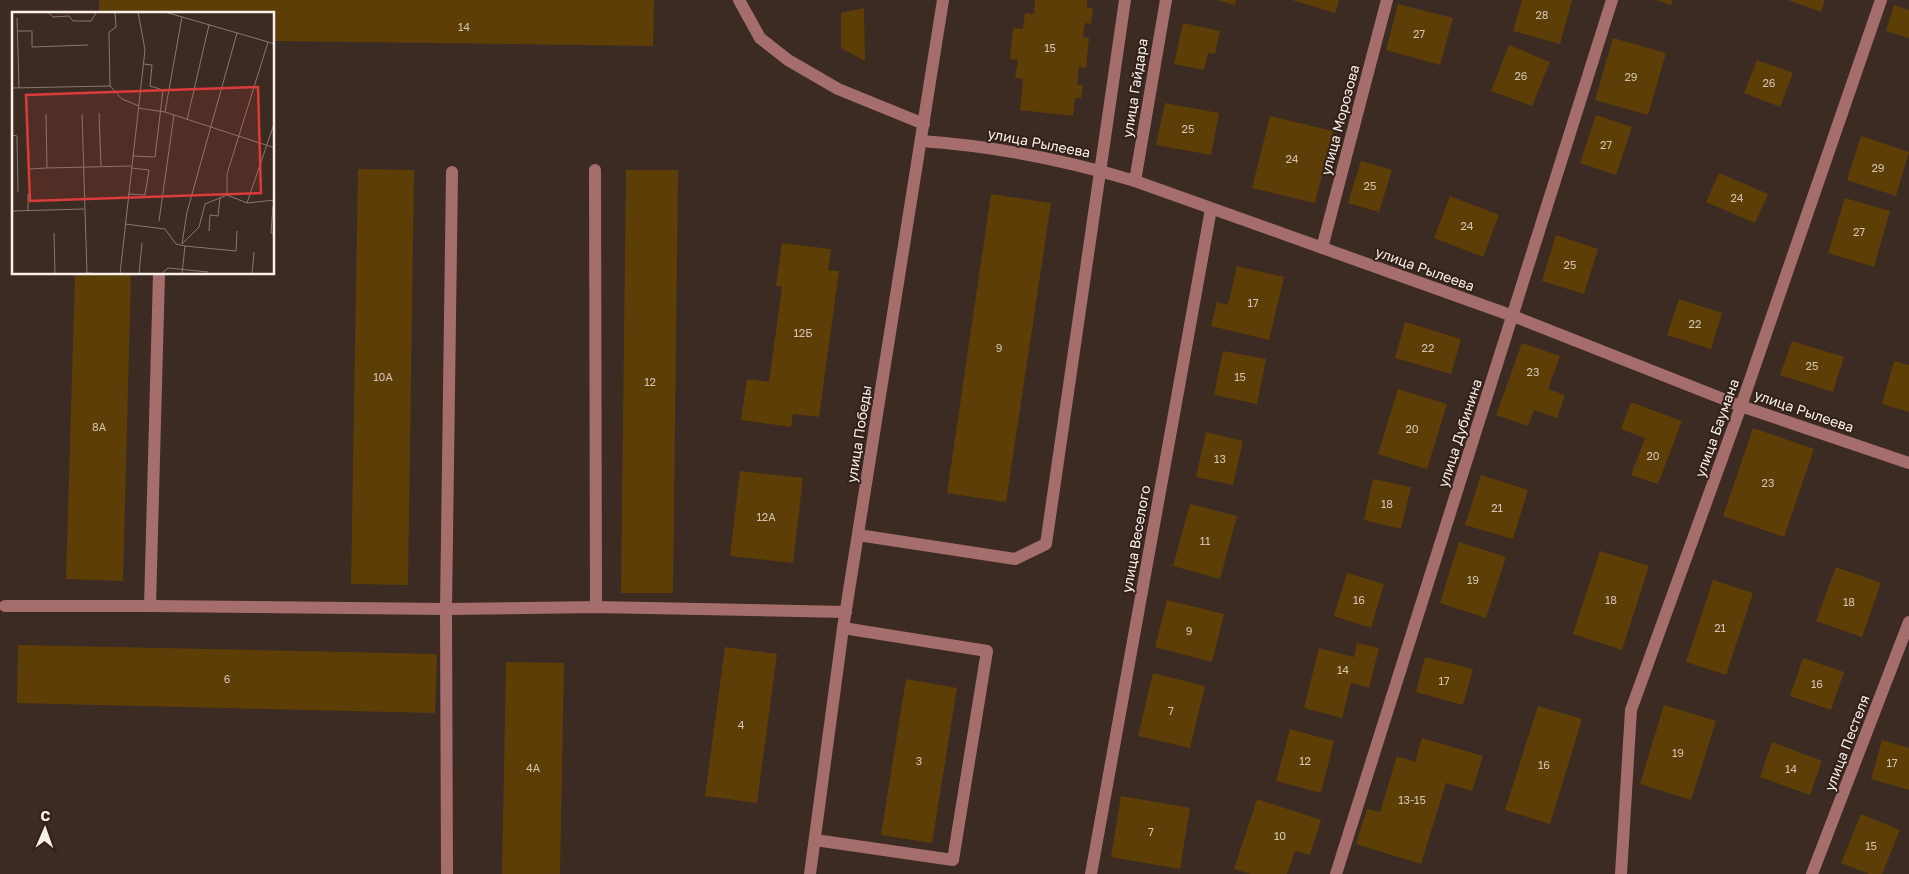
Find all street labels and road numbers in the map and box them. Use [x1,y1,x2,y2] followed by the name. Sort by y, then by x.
[1118,37,1151,139] street label: улица Гайдара
[1317,63,1362,177] street label: улица Морозова
[986,124,1092,161] street label: улица Рылеева
[1373,243,1477,294] street label: улица Рылеева
[1691,376,1742,479] street label: улица Баумана
[1434,377,1485,489] street label: улица Дубинина
[842,384,875,484] street label: улица Победы
[1752,386,1856,436] street label: улица Рылеева
[1118,484,1153,594] street label: улица Веселого
[1820,692,1873,793] street label: улица Пестеля

